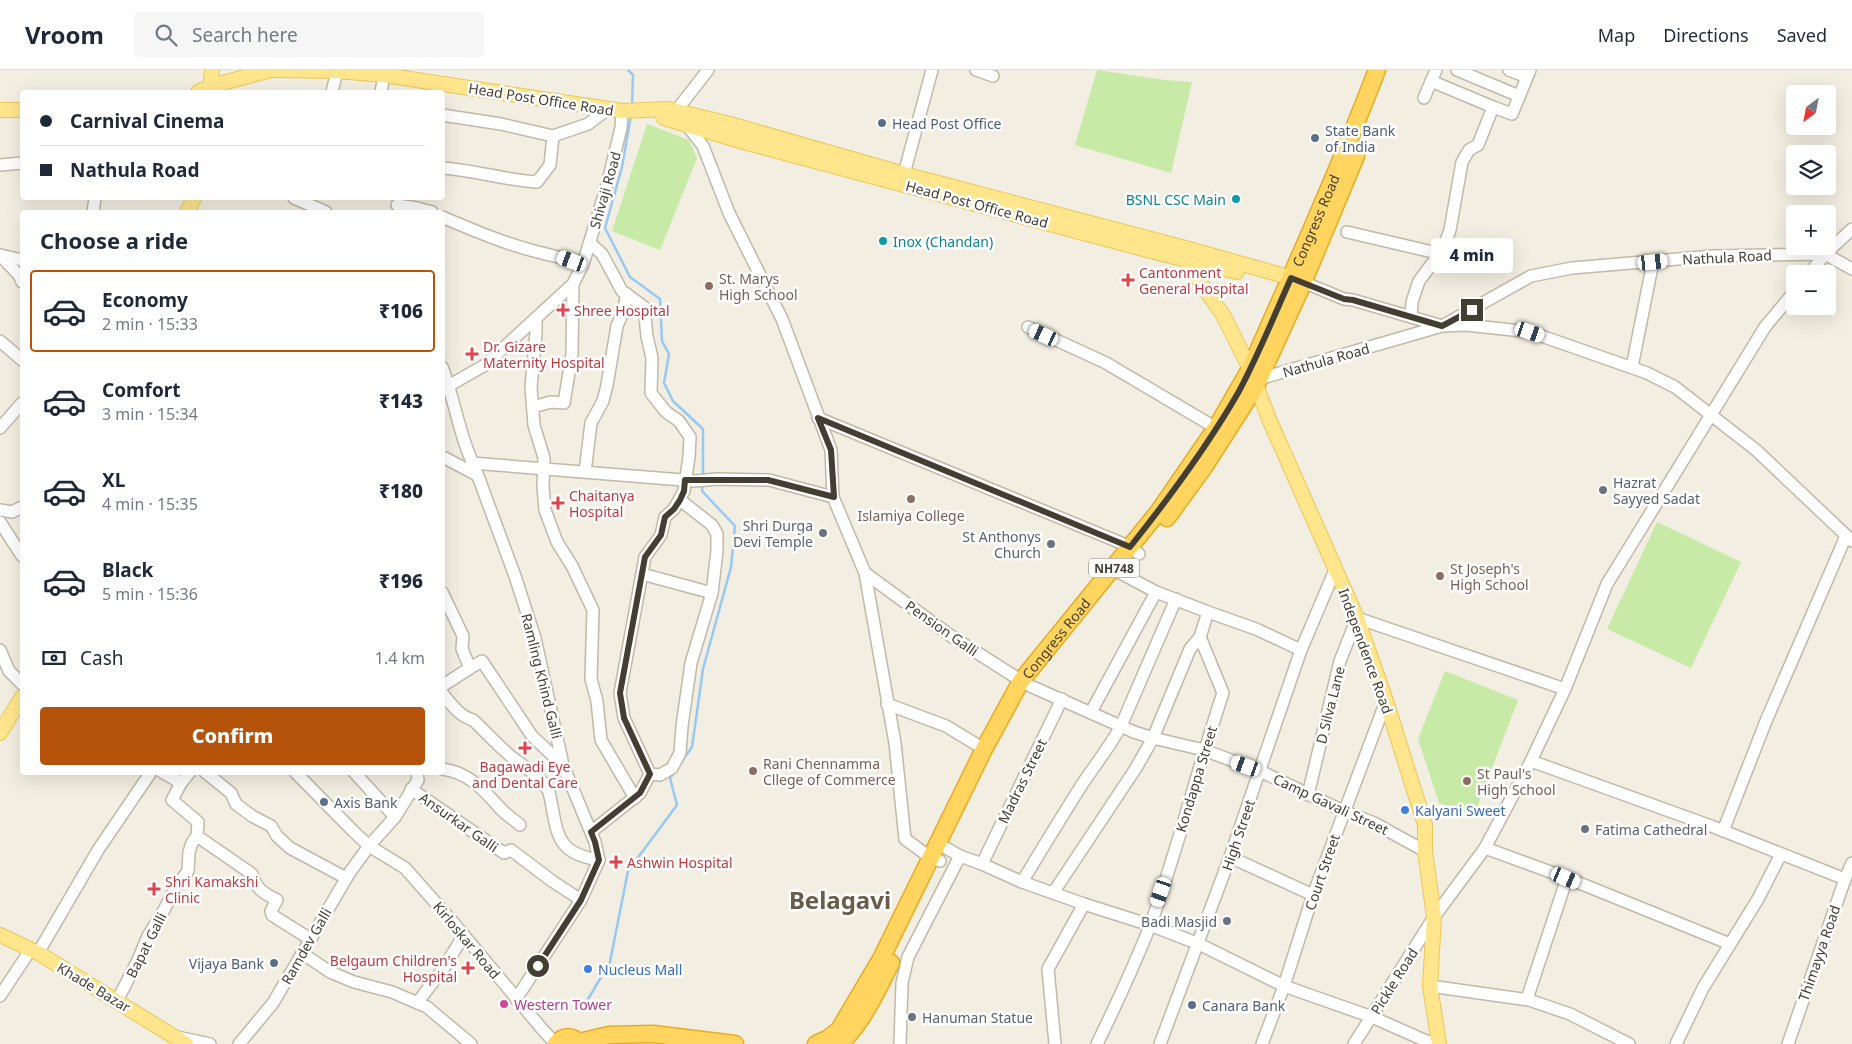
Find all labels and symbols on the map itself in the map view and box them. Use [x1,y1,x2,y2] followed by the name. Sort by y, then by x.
[467,78,615,120] street label: Head Post Office Road
[1786,85,1836,135] north arrow
[892,114,1002,133] place label: Head Post Office
[876,117,888,129] marker: Head Post Office
[1325,121,1396,156] place label: State Bank of India
[1309,132,1321,144] marker: State Bank of India
[585,149,625,231] street label: Shivaji Road
[1287,171,1343,269] street label: Congress Road
[904,176,1050,232] street label: Head Post Office Road
[1126,190,1226,209] place label: BSNL CSC Main
[1230,193,1242,205] marker: BSNL CSC Main
[893,232,993,251] place label: Inox (Chandan)
[877,235,889,247] marker: Inox (Chandan)
[1431,238,1513,272] callout: 4 min
[1682,245,1772,269] street label: Nathula Road
[555,249,588,273] car
[1637,253,1668,271] car
[1139,263,1249,298] place label: Cantonment General Hospital
[719,269,798,304] place label: St. Marys High School
[1121,273,1135,287] marker: Cantonment General Hospital
[703,280,715,292] marker: St. Marys High School
[1461,299,1483,321] route end
[574,301,670,320] place label: Shree Hospital
[556,303,570,317] marker: Shree Hospital
[1513,320,1546,344] car
[1027,322,1060,348] car
[483,337,605,372] place label: Dr. Gizare Maternity Hospital
[1280,339,1372,381] street label: Nathula Road
[465,347,479,361] marker: Dr. Gizare Maternity Hospital
[1613,473,1700,508] place label: Hazrat Sayyed Sadat
[1597,484,1609,496] marker: Hazrat Sayyed Sadat
[569,486,635,521] place label: Chaitanya Hospital
[905,493,917,505] marker: Islamiya College
[551,496,565,510] marker: Chaitanya Hospital
[857,506,965,525] place label: Islamiya College
[733,516,813,551] place label: Shri Durga Devi Temple
[817,527,829,539] marker: Shri Durga Devi Temple
[962,527,1041,562] place label: St Anthonys Church
[1045,538,1057,550] marker: St Anthonys Church
[1089,558,1139,578] road number: NH748
[1450,559,1529,594] place label: St Joseph's High School
[1434,570,1446,582] marker: St Joseph's High School
[1334,586,1398,716] street label: Independence Road
[1017,594,1094,683] street label: Congress Road
[902,596,982,660] street label: Pension Galli
[517,611,567,741] street label: Ramling Khind Galli
[1311,664,1349,746] street label: D Silva Lane
[1171,724,1221,834] street label: Kondappa Street
[993,736,1051,826] street label: Madras Street
[518,741,532,755] marker: Bagawadi Eye and Dental Care
[763,754,896,789] place label: Rani Chennamma Cllege of Commerce
[1229,754,1262,778] car
[472,757,578,792] place label: Bagawadi Eye and Dental Care
[1477,764,1556,799] place label: St Paul's High School
[747,765,759,777] marker: Rani Chennamma Cllege of Commerce
[1270,769,1392,839] street label: Camp Gavali Street
[1461,775,1473,787] marker: St Paul's High School
[416,788,502,856] street label: Ansurkar Galli
[334,793,398,812] place label: Axis Bank
[318,796,330,808] marker: Axis Bank
[1217,797,1259,873] street label: High Street
[1415,801,1506,820] place label: Kalyani Sweet
[1399,804,1411,816] marker: Kalyani Sweet
[1595,820,1707,839] place label: Fatima Cathedral
[1579,823,1591,835] marker: Fatima Cathedral
[1300,831,1344,913] street label: Court Street
[627,853,733,872] place label: Ashwin Hospital
[609,855,623,869] marker: Ashwin Hospital
[1549,865,1582,891] car
[165,872,258,907] place label: Shri Kamakshi Clinic
[1149,875,1172,909] car
[147,882,161,896] marker: Shri Kamakshi Clinic
[789,883,891,916] district label: Belagavi
[429,897,505,983] street label: Kirloskar Road
[1794,902,1844,1004] street label: Thimayya Road
[276,904,336,988] street label: Ramdev Galli
[121,909,171,981] street label: Bapat Galli
[1141,912,1217,931] place label: Badi Masjid
[1221,915,1233,927] marker: Badi Masjid
[1366,944,1422,1018] street label: Pickle Road
[330,951,457,986] place label: Belgaum Children's Hospital
[189,954,265,973] place label: Vijaya Bank
[527,955,549,977] route start
[268,957,280,969] marker: Vijaya Bank
[54,958,134,1016] street label: Khade Bazar
[598,960,682,979] place label: Nucleus Mall
[461,961,475,975] marker: Belgaum Children's Hospital
[582,963,594,975] marker: Nucleus Mall
[514,995,612,1014] place label: Western Tower
[1202,996,1286,1015] place label: Canara Bank
[498,998,510,1010] marker: Western Tower
[1186,999,1198,1011] marker: Canara Bank
[922,1008,1033,1027] place label: Hanuman Statue
[906,1011,918,1023] marker: Hanuman Statue

